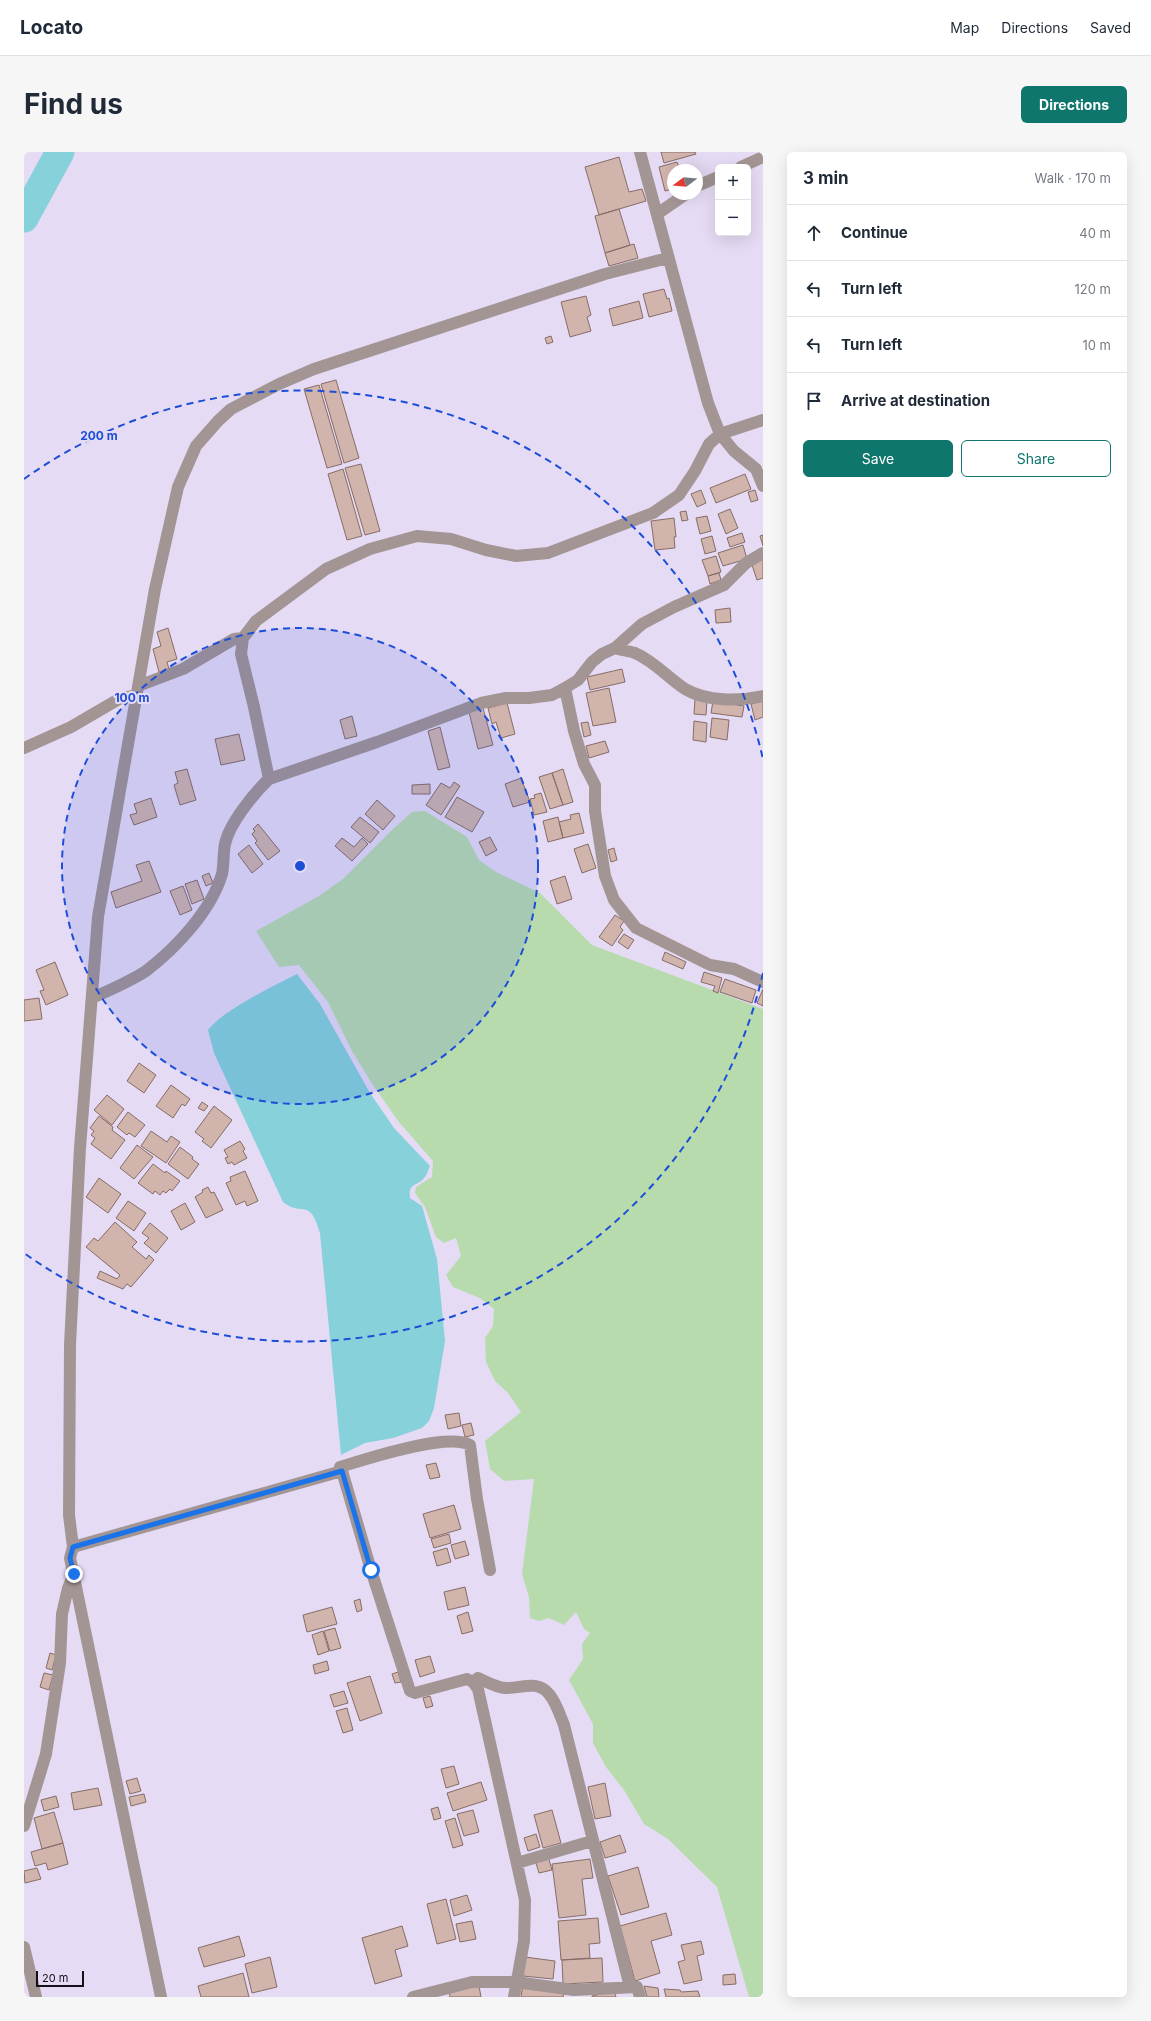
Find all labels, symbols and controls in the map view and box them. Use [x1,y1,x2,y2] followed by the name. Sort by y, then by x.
[20,16,83,39] text: Locato
[950,19,979,36] text: Map
[1001,19,1068,36] text: Directions
[1090,19,1131,36] text: Saved
[1021,86,1127,123] button: Directions
[24,87,123,121] text: Find us
[667,164,703,200] north arrow
[715,164,751,236] map controls
[715,164,751,200] button: +
[803,168,849,188] text: 3 min
[1035,170,1111,186] text: Walk · 170 m
[715,200,751,236] button: −
[803,222,825,244] icon: ahead
[841,223,908,242] text: Continue
[1079,225,1111,241] text: 40 m
[803,278,825,300] icon: left
[841,279,902,298] text: Turn left
[1075,281,1111,297] text: 120 m
[803,334,825,356] icon: left
[841,335,902,354] text: Turn left
[1082,337,1111,353] text: 10 m
[803,390,825,412] icon: arrive
[841,391,990,410] text: Arrive at destination
[80,428,118,443] text: 200 m
[803,440,953,477] button: Save
[961,440,1111,477] button: Share
[114,690,150,705] text: 100 m
[293,859,307,873] centre of rings
[362,1561,380,1579] route start
[65,1565,83,1583] route end
[36,1969,84,1988] scale bar
[42,1971,68,1985] text: 20 m

